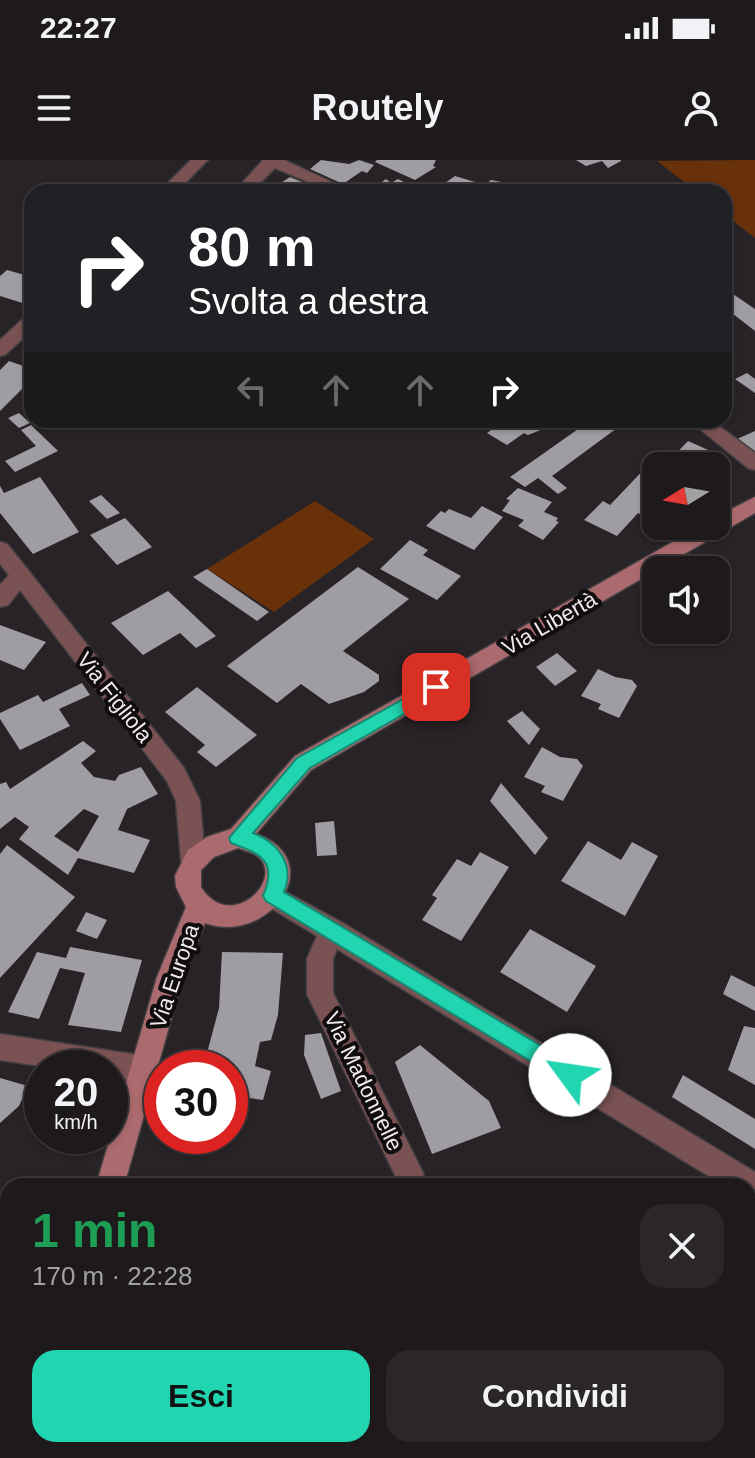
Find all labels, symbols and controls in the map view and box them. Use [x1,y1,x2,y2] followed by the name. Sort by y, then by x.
[40,11,117,44] text: 22:27
[32,86,76,130] icon: menu
[679,86,723,130] icon: person
[311,87,444,128] text: Routely
[188,215,316,278] text: 80 m
[56,216,160,320] icon: right
[188,281,428,322] text: Svolta a destra
[230,368,274,412] icon: left
[314,368,358,412] icon: ahead
[398,368,442,412] icon: ahead
[482,368,526,412] icon: right
[642,452,730,540] north arrow
[642,452,730,644] map controls
[642,556,730,644] button: sound
[498,586,602,660] street label: Via Libertà
[72,647,158,748] street label: Via Figliola
[402,653,470,721] pin
[414,665,458,709] icon: arrive
[145,920,204,1032] street label: Via Europa
[319,1008,408,1155] street label: Via Madonnelle
[528,1033,612,1117] position arrow
[144,1050,248,1154] speed limit sign: 30
[54,1070,98,1114] text: 20
[54,1111,98,1133] text: km/h
[32,1204,157,1257] text: 1 min
[640,1204,724,1288] button: close
[32,1261,192,1291] text: 170 m · 22:28
[32,1350,370,1442] button: Esci
[386,1350,724,1442] button: Condividi

